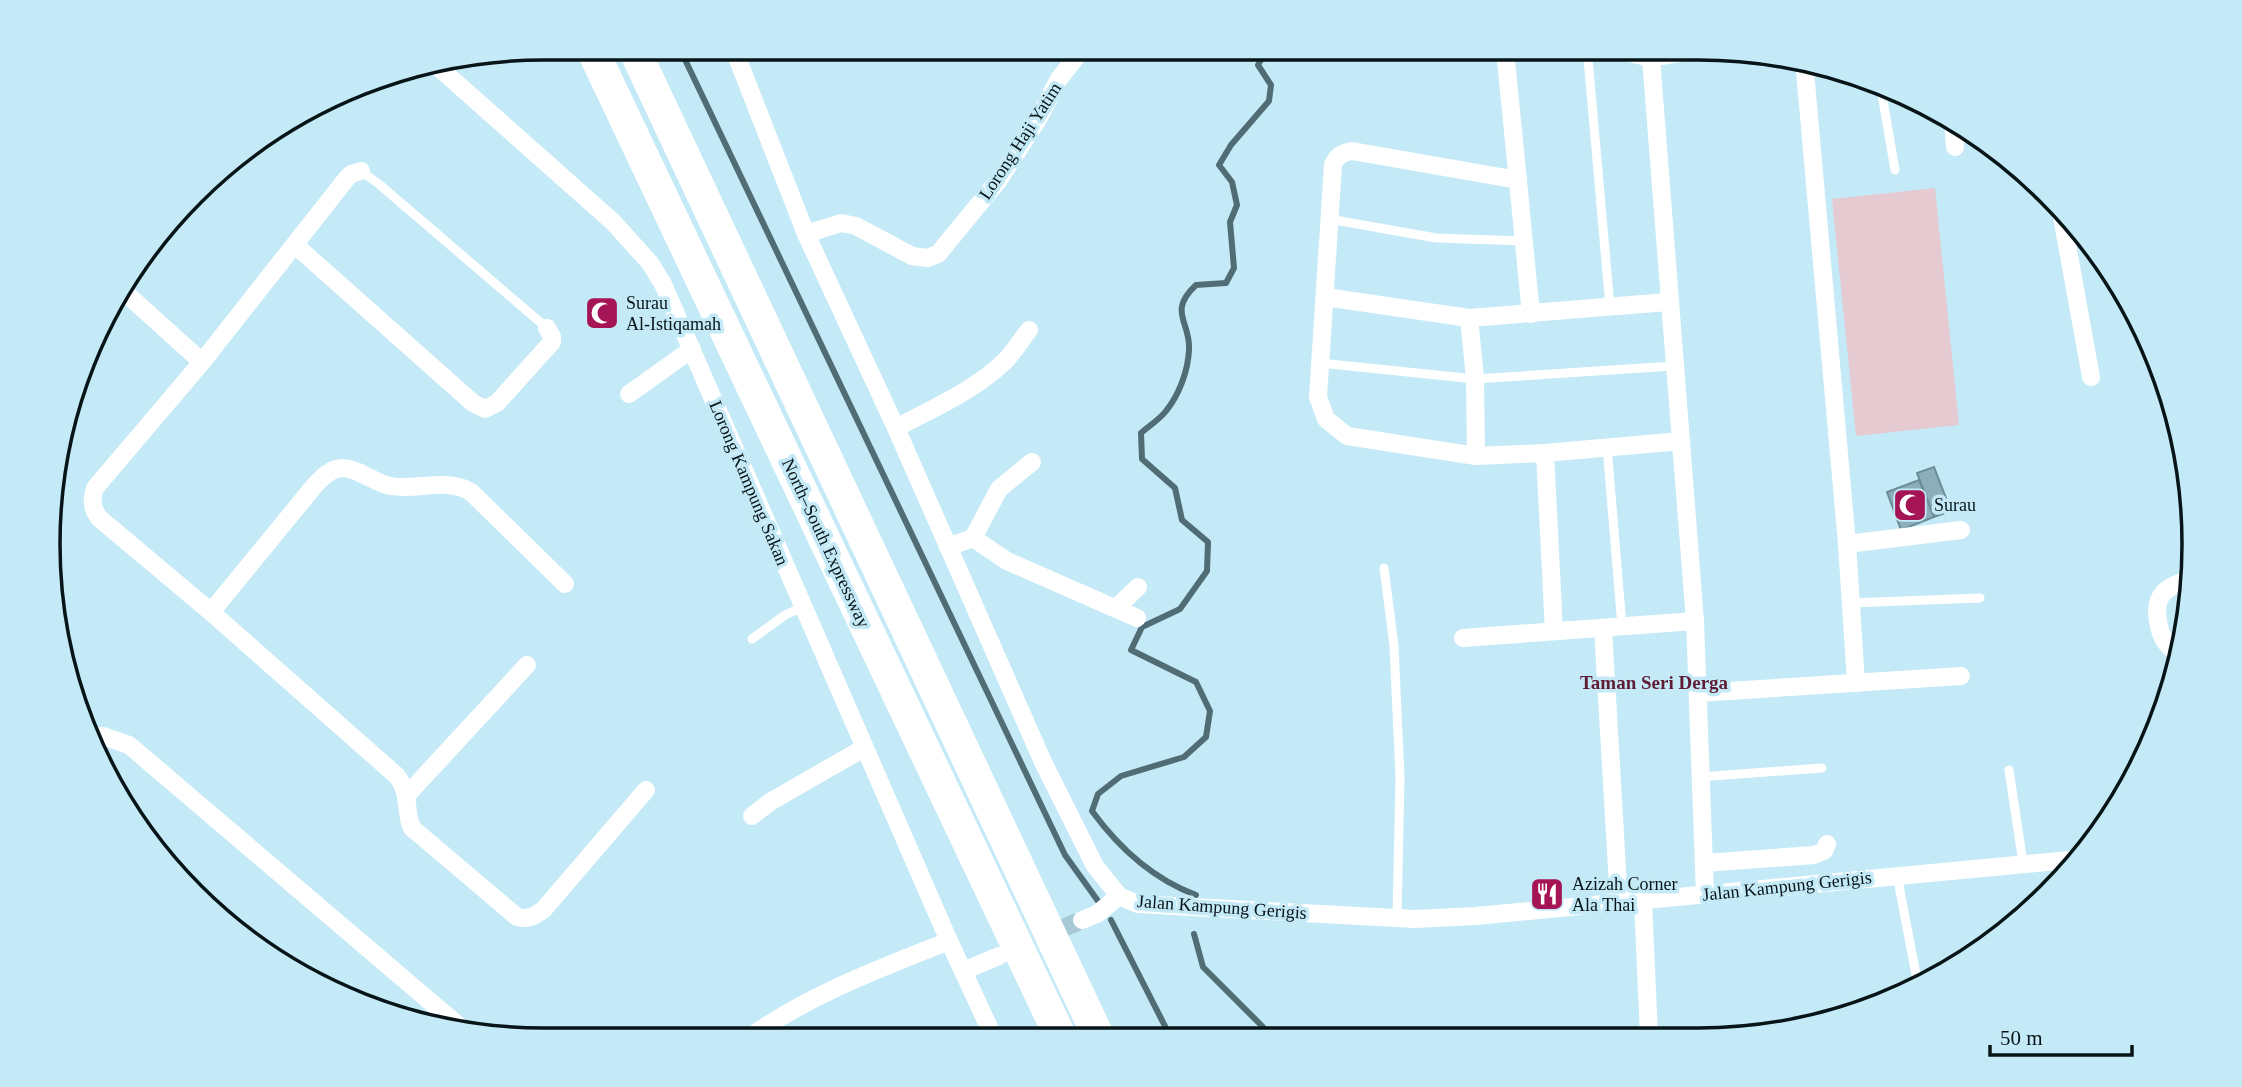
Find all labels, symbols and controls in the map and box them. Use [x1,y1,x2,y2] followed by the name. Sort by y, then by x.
[975,79,1065,203] street label: Lorong Haji Yatim
[626,293,721,334] place label: Surau Al-Istiqamah
[583,294,621,332] mosque icon: Surau Al-Istiqamah
[705,398,793,568] street label: Lorong Kampung Sakan
[778,455,874,631] street label: North–South Expressway
[1891,486,1929,524] mosque icon: Surau
[1934,495,1976,515] place label: Surau
[1580,672,1729,693] district label: Taman Seri Derga
[1701,867,1873,905] street label: Jalan Kampung Gerigis
[1572,874,1677,915] place label: Azizah Corner Ala Thai
[1528,875,1566,913] restaurant icon: Azizah Corner Ala Thai
[1137,891,1307,923] street label: Jalan Kampung Gerigis
[1990,1014,2132,1058] scale bar
[2000,1026,2043,1050] text: 50 m

